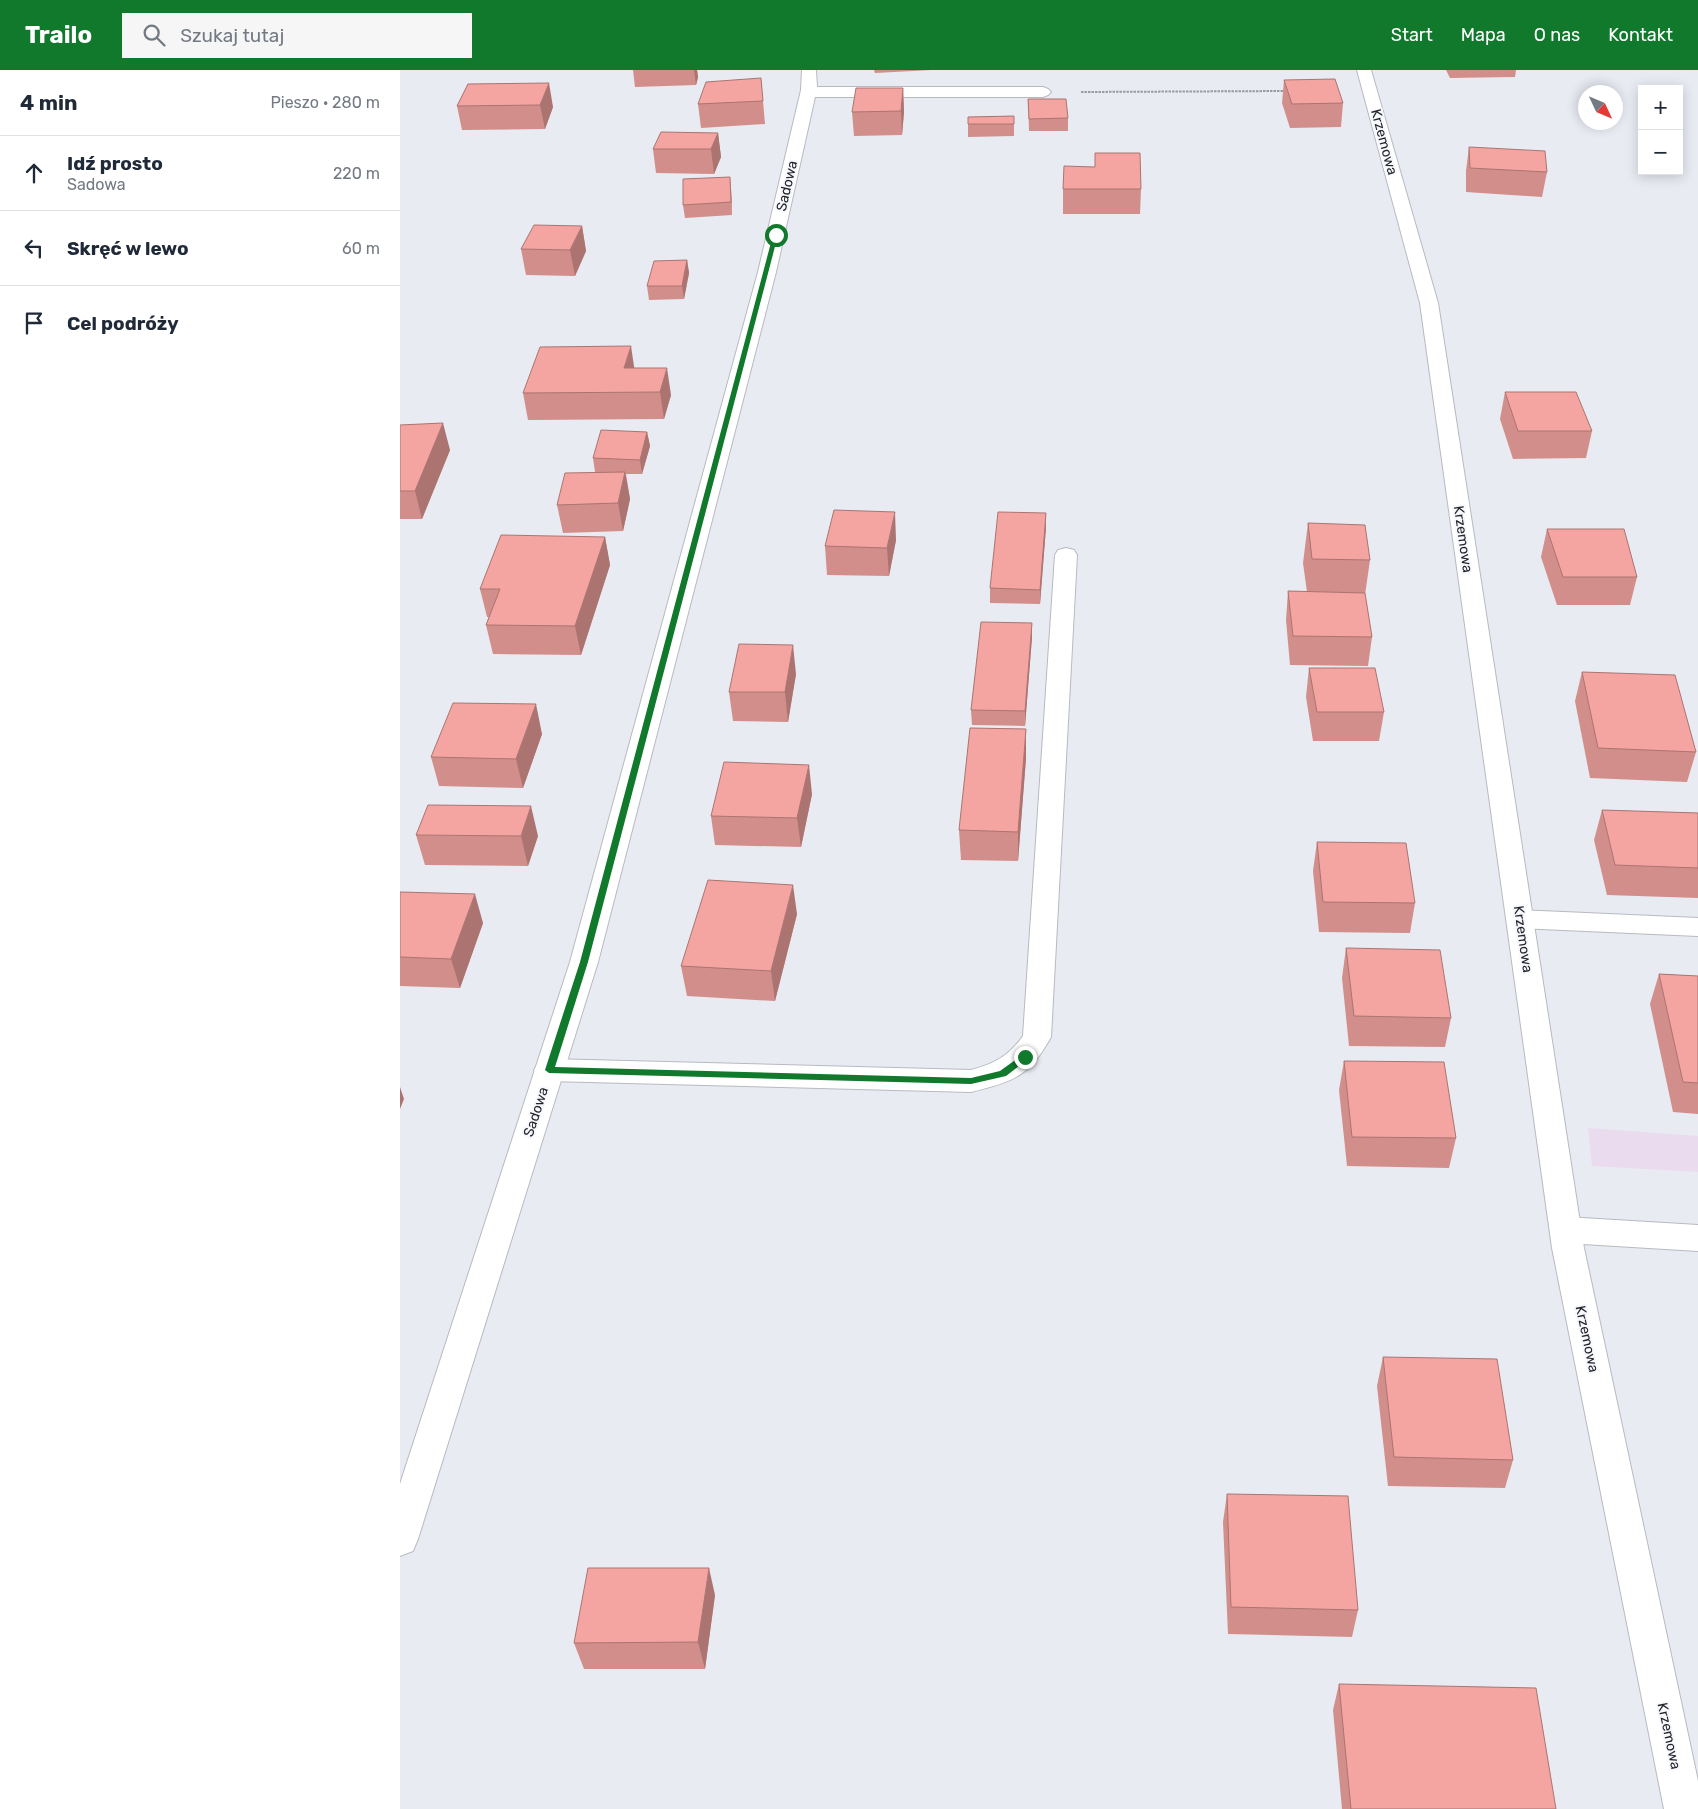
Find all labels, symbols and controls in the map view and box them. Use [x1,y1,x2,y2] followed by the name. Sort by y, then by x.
[122,13,472,58] search box
[25,21,92,49] text: Trailo
[140,21,168,49] icon: search
[180,24,284,47] text: Szukaj tutaj
[1391,24,1433,46] text: Start
[1461,24,1506,46] text: Mapa
[1534,24,1580,46] text: O nas
[1608,24,1673,46] text: Kontakt
[1578,85,1623,130] north arrow
[1638,85,1683,175] map controls
[1638,85,1683,130] button: +
[20,90,78,115] text: 4 min
[271,93,380,112] text: Pieszo · 280 m
[1367,107,1401,177] street label: Krzemowa
[1638,130,1683,175] button: −
[67,152,163,175] text: Idź prosto
[20,159,48,187] icon: ahead
[773,159,801,213] street label: Sadowa
[333,164,380,183] text: 220 m
[67,175,126,194] text: Sadowa
[765,224,788,247] route start
[20,234,48,262] icon: left
[67,237,189,260] text: Skręć w lewo
[342,239,380,258] text: 60 m
[20,309,48,337] icon: arrive
[67,312,179,335] text: Cel podróży
[1450,504,1476,574] street label: Krzemowa
[1510,904,1536,974] street label: Krzemowa
[1014,1046,1037,1069] route end
[520,1085,552,1139] street label: Sadowa
[1572,1304,1602,1374] street label: Krzemowa
[1654,1701,1684,1771] street label: Krzemowa

